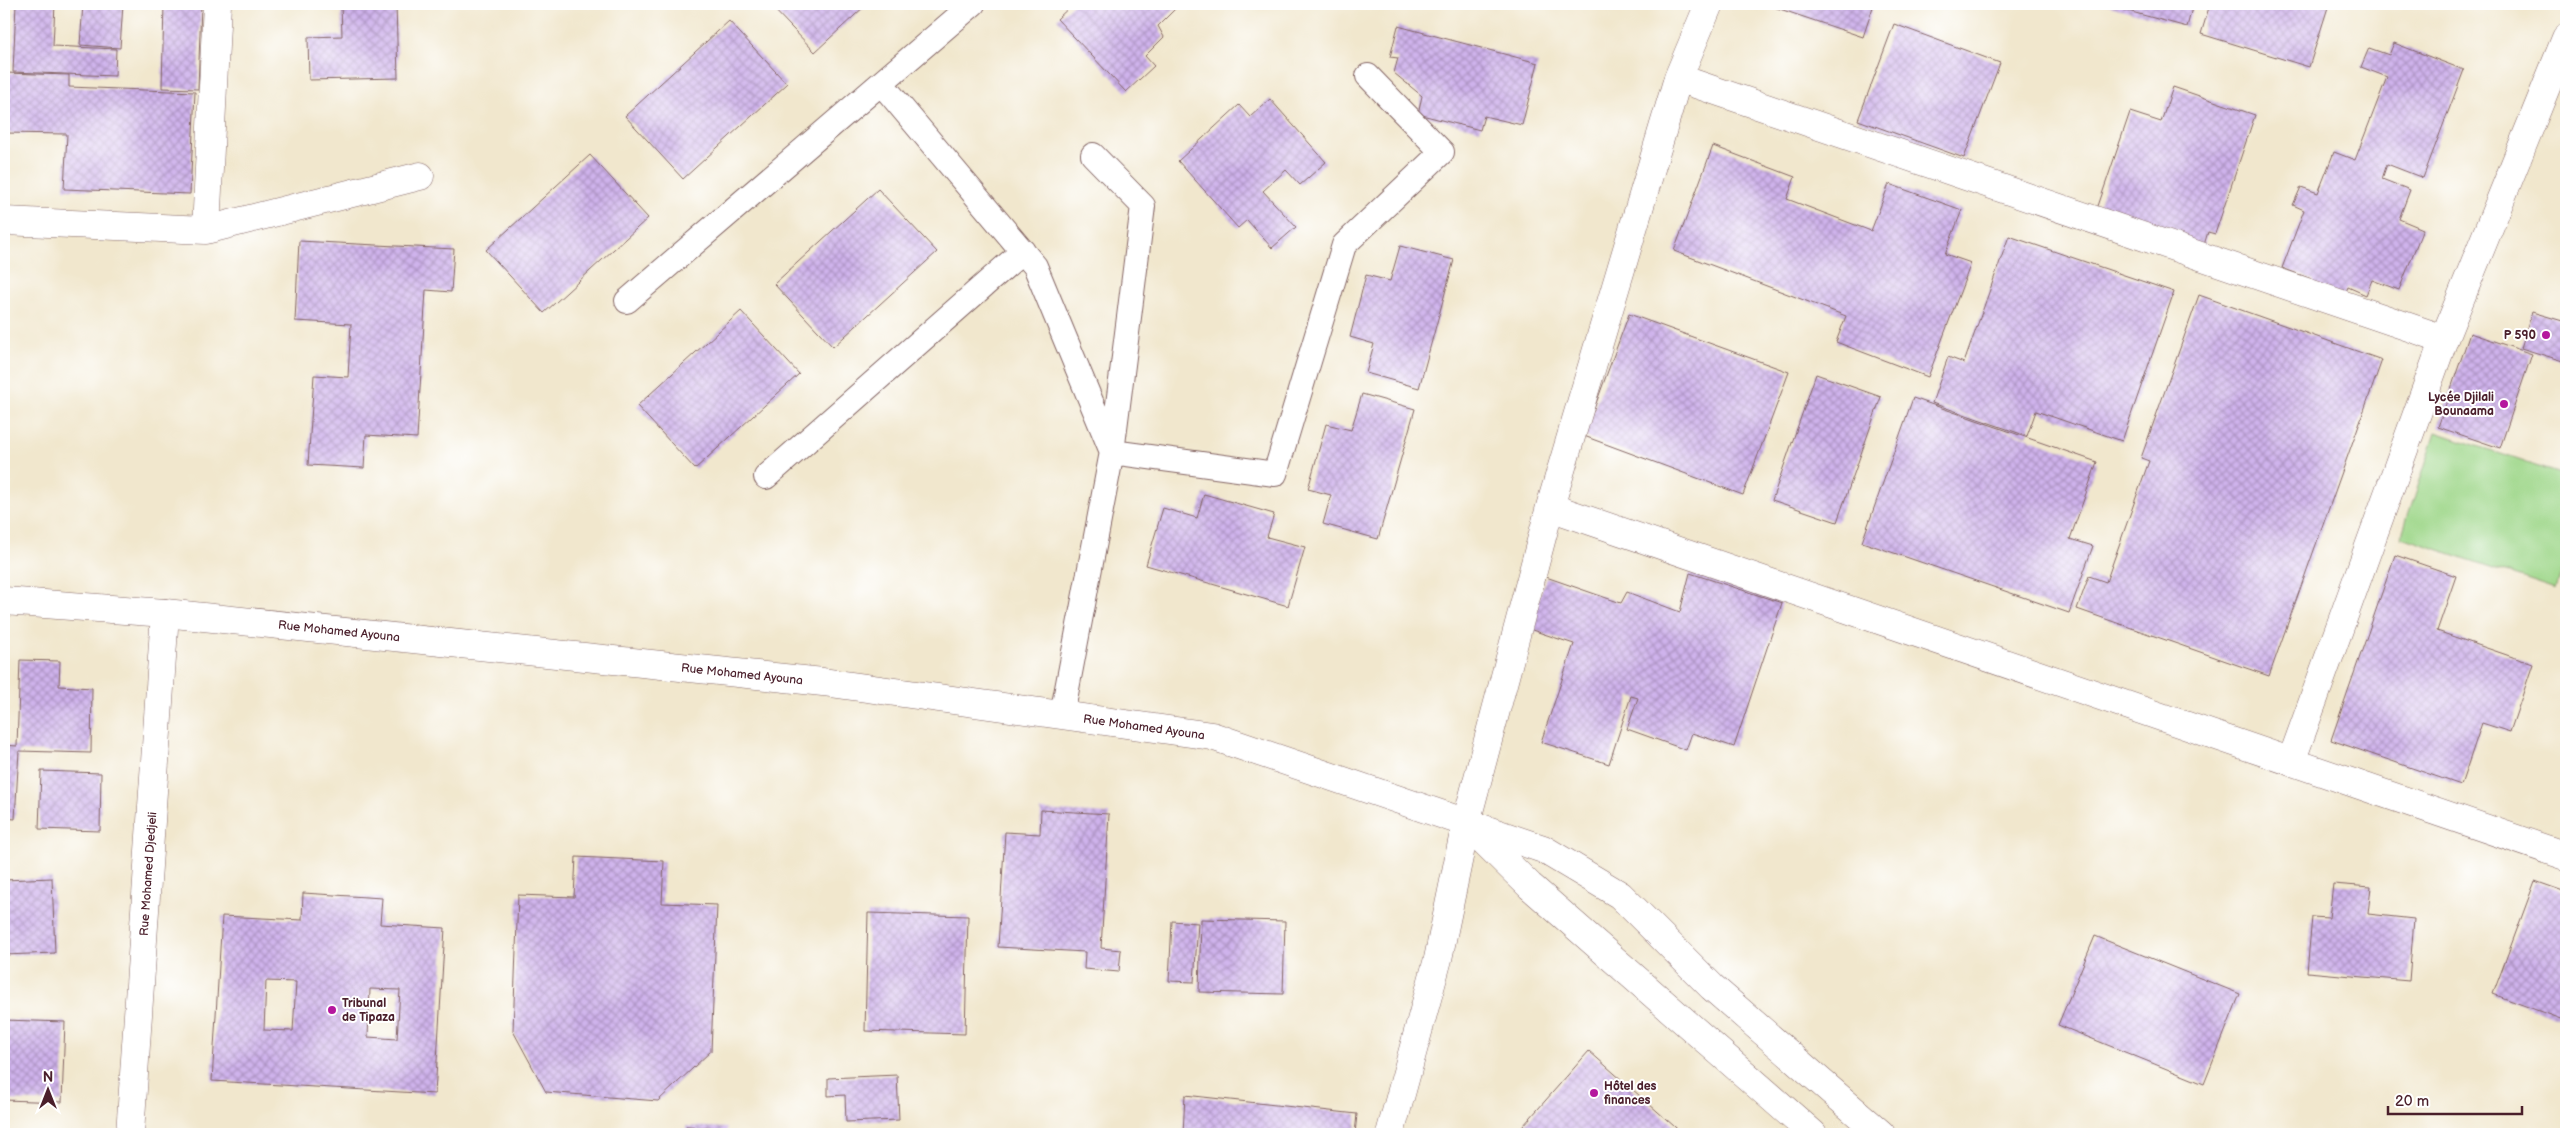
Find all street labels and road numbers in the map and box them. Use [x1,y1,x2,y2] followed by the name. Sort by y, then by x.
[277,618,401,645] street label: Rue Mohamed Ayouna
[680,661,804,688] street label: Rue Mohamed Ayouna
[1082,712,1206,743] street label: Rue Mohamed Ayouna
[137,811,160,937] street label: Rue Mohamed Djedjeli

